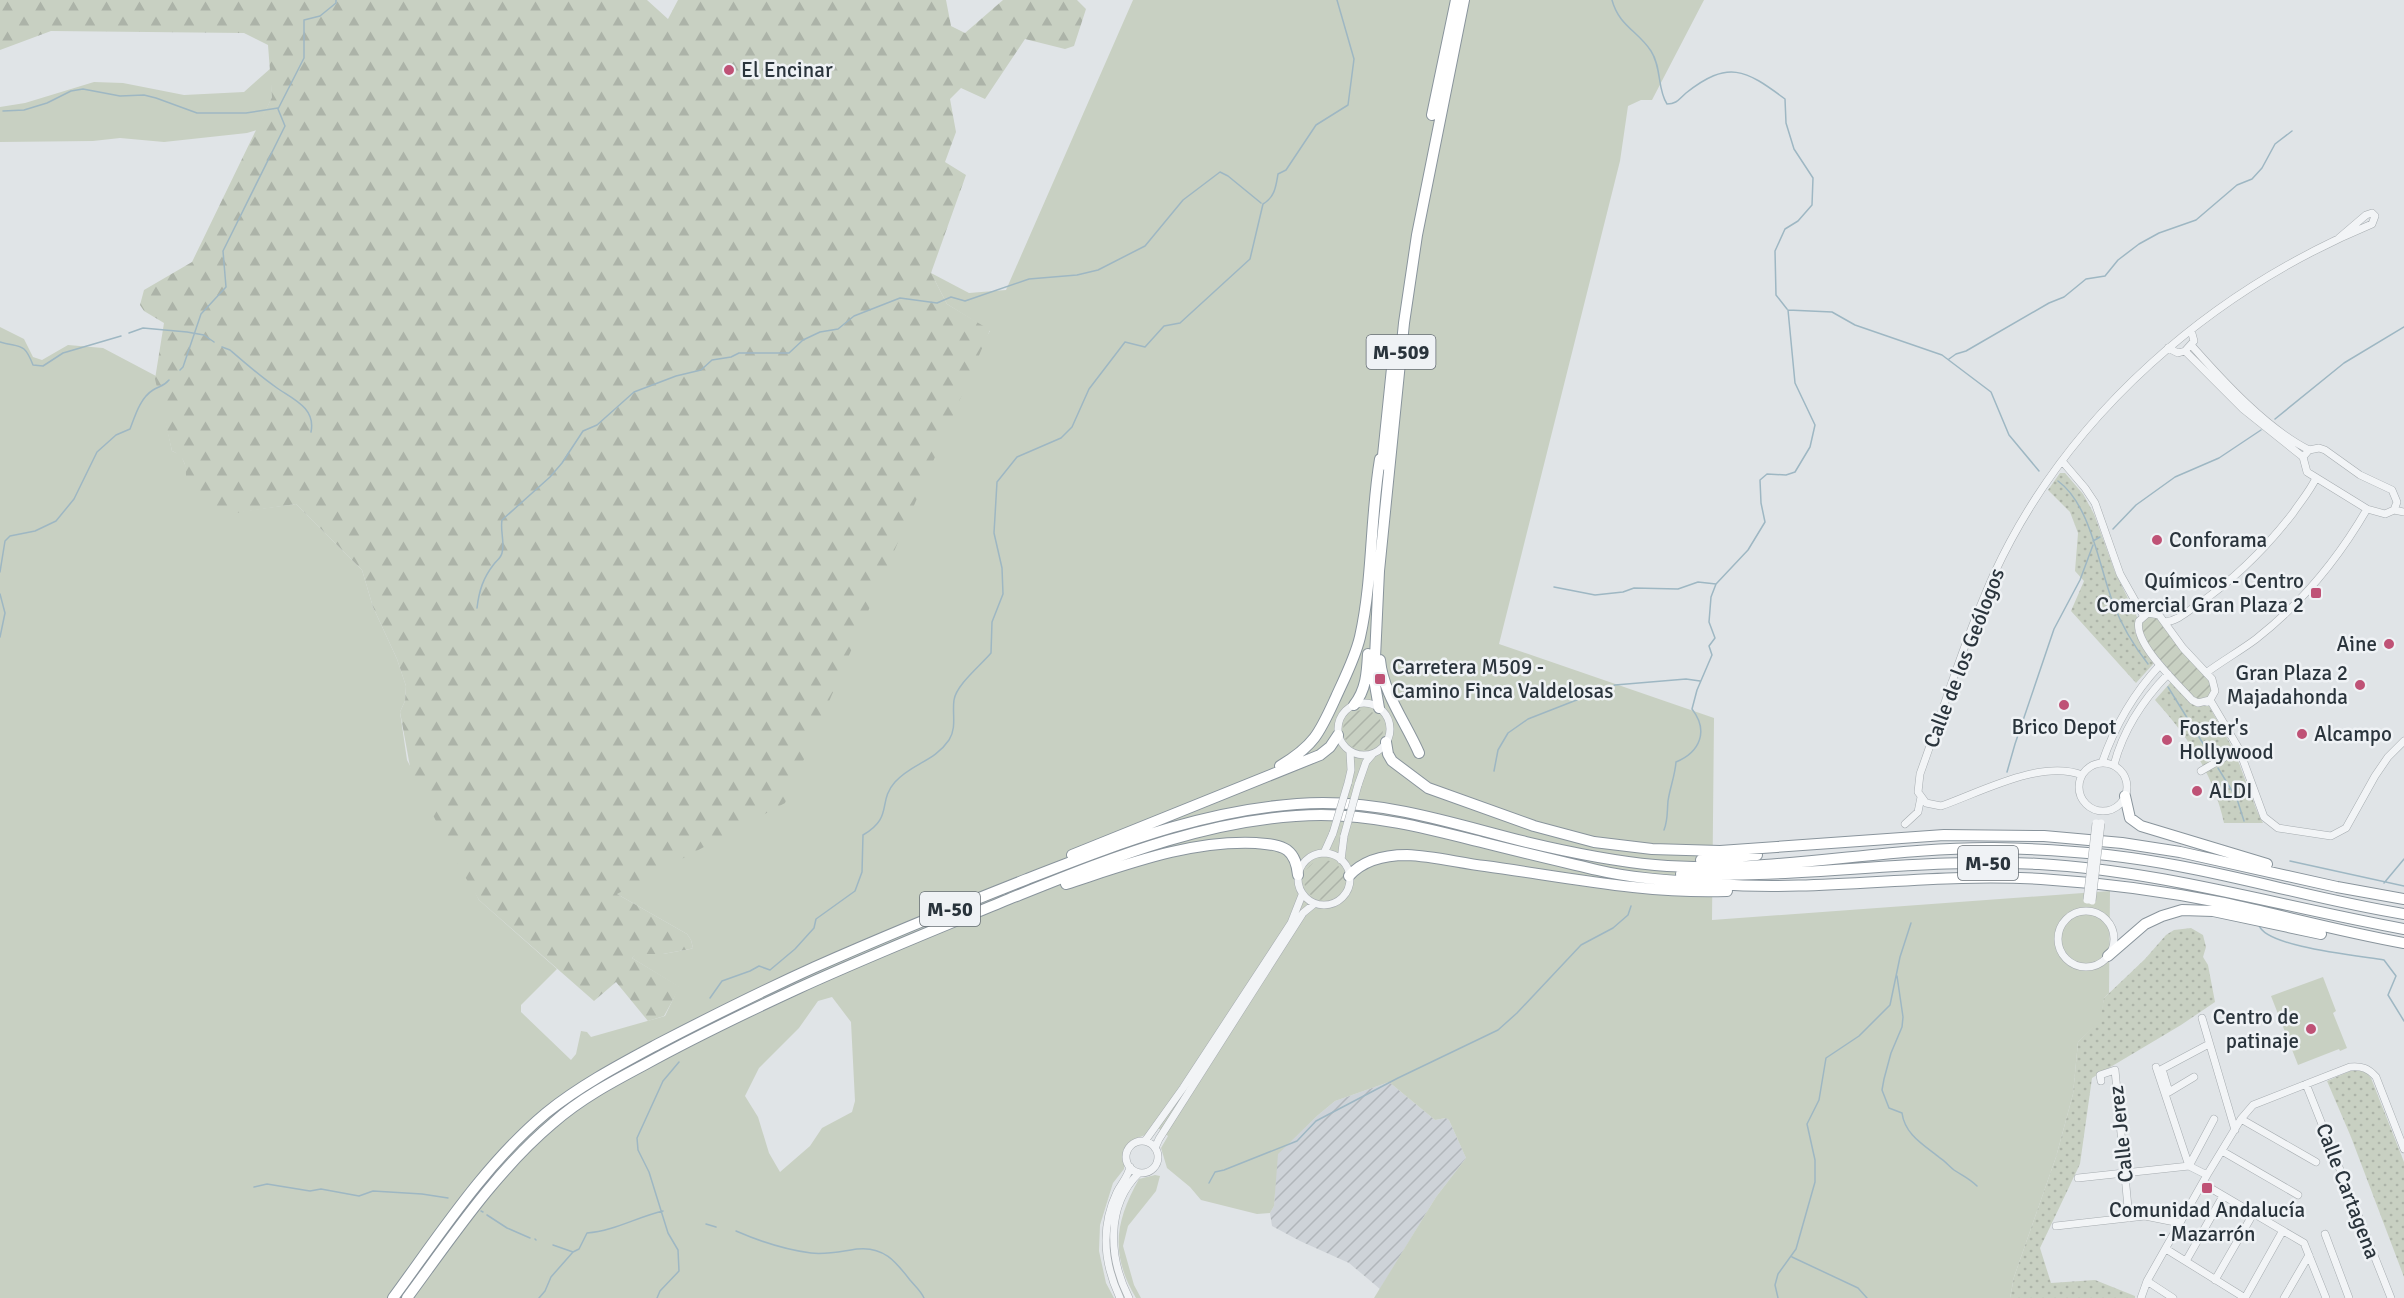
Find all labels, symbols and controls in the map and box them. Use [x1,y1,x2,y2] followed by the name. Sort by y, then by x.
[741,57,833,83] place label: El Encinar
[722,63,736,77] marker: El Encinar
[1366,335,1436,369] road number: M-509
[2169,527,2267,553] place label: Conforama
[2150,533,2164,547] marker: Conforama
[1918,565,2010,751] street label: Calle de los Geólogos
[2096,568,2304,618] place label: Químicos - Centro Comercial Gran Plaza 2
[2309,586,2323,600] marker: Químicos - Centro Comercial Gran Plaza 2
[2337,631,2377,657] place label: Aine
[2382,637,2396,651] marker: Aine
[1392,654,1613,704] place label: Carretera M509 - Camino Finca Valdelosas
[2227,660,2348,710] place label: Gran Plaza 2 Majadahonda
[1373,672,1387,686] marker: Carretera M509 - Camino Finca Valdelosas
[2353,678,2367,692] marker: Gran Plaza 2 Majadahonda
[2057,698,2071,712] marker: Brico Depot
[2012,714,2116,740] place label: Brico Depot
[2179,715,2274,765] place label: Foster's Hollywood
[2314,721,2392,747] place label: Alcampo
[2295,727,2309,741] marker: Alcampo
[2160,733,2174,747] marker: Foster's Hollywood
[2209,778,2252,804] place label: ALDI
[2190,784,2204,798] marker: ALDI
[1958,846,2018,880] road number: M-50
[920,892,980,926] road number: M-50
[2213,1004,2299,1054] place label: Centro de patinaje
[2304,1022,2318,1036] marker: Centro de patinaje
[2103,1084,2139,1184] street label: Calle Jerez
[2310,1120,2386,1262] street label: Calle Cartagena
[2200,1181,2214,1195] marker: Comunidad Andalucía - Mazarrón
[2109,1197,2305,1247] place label: Comunidad Andalucía - Mazarrón

